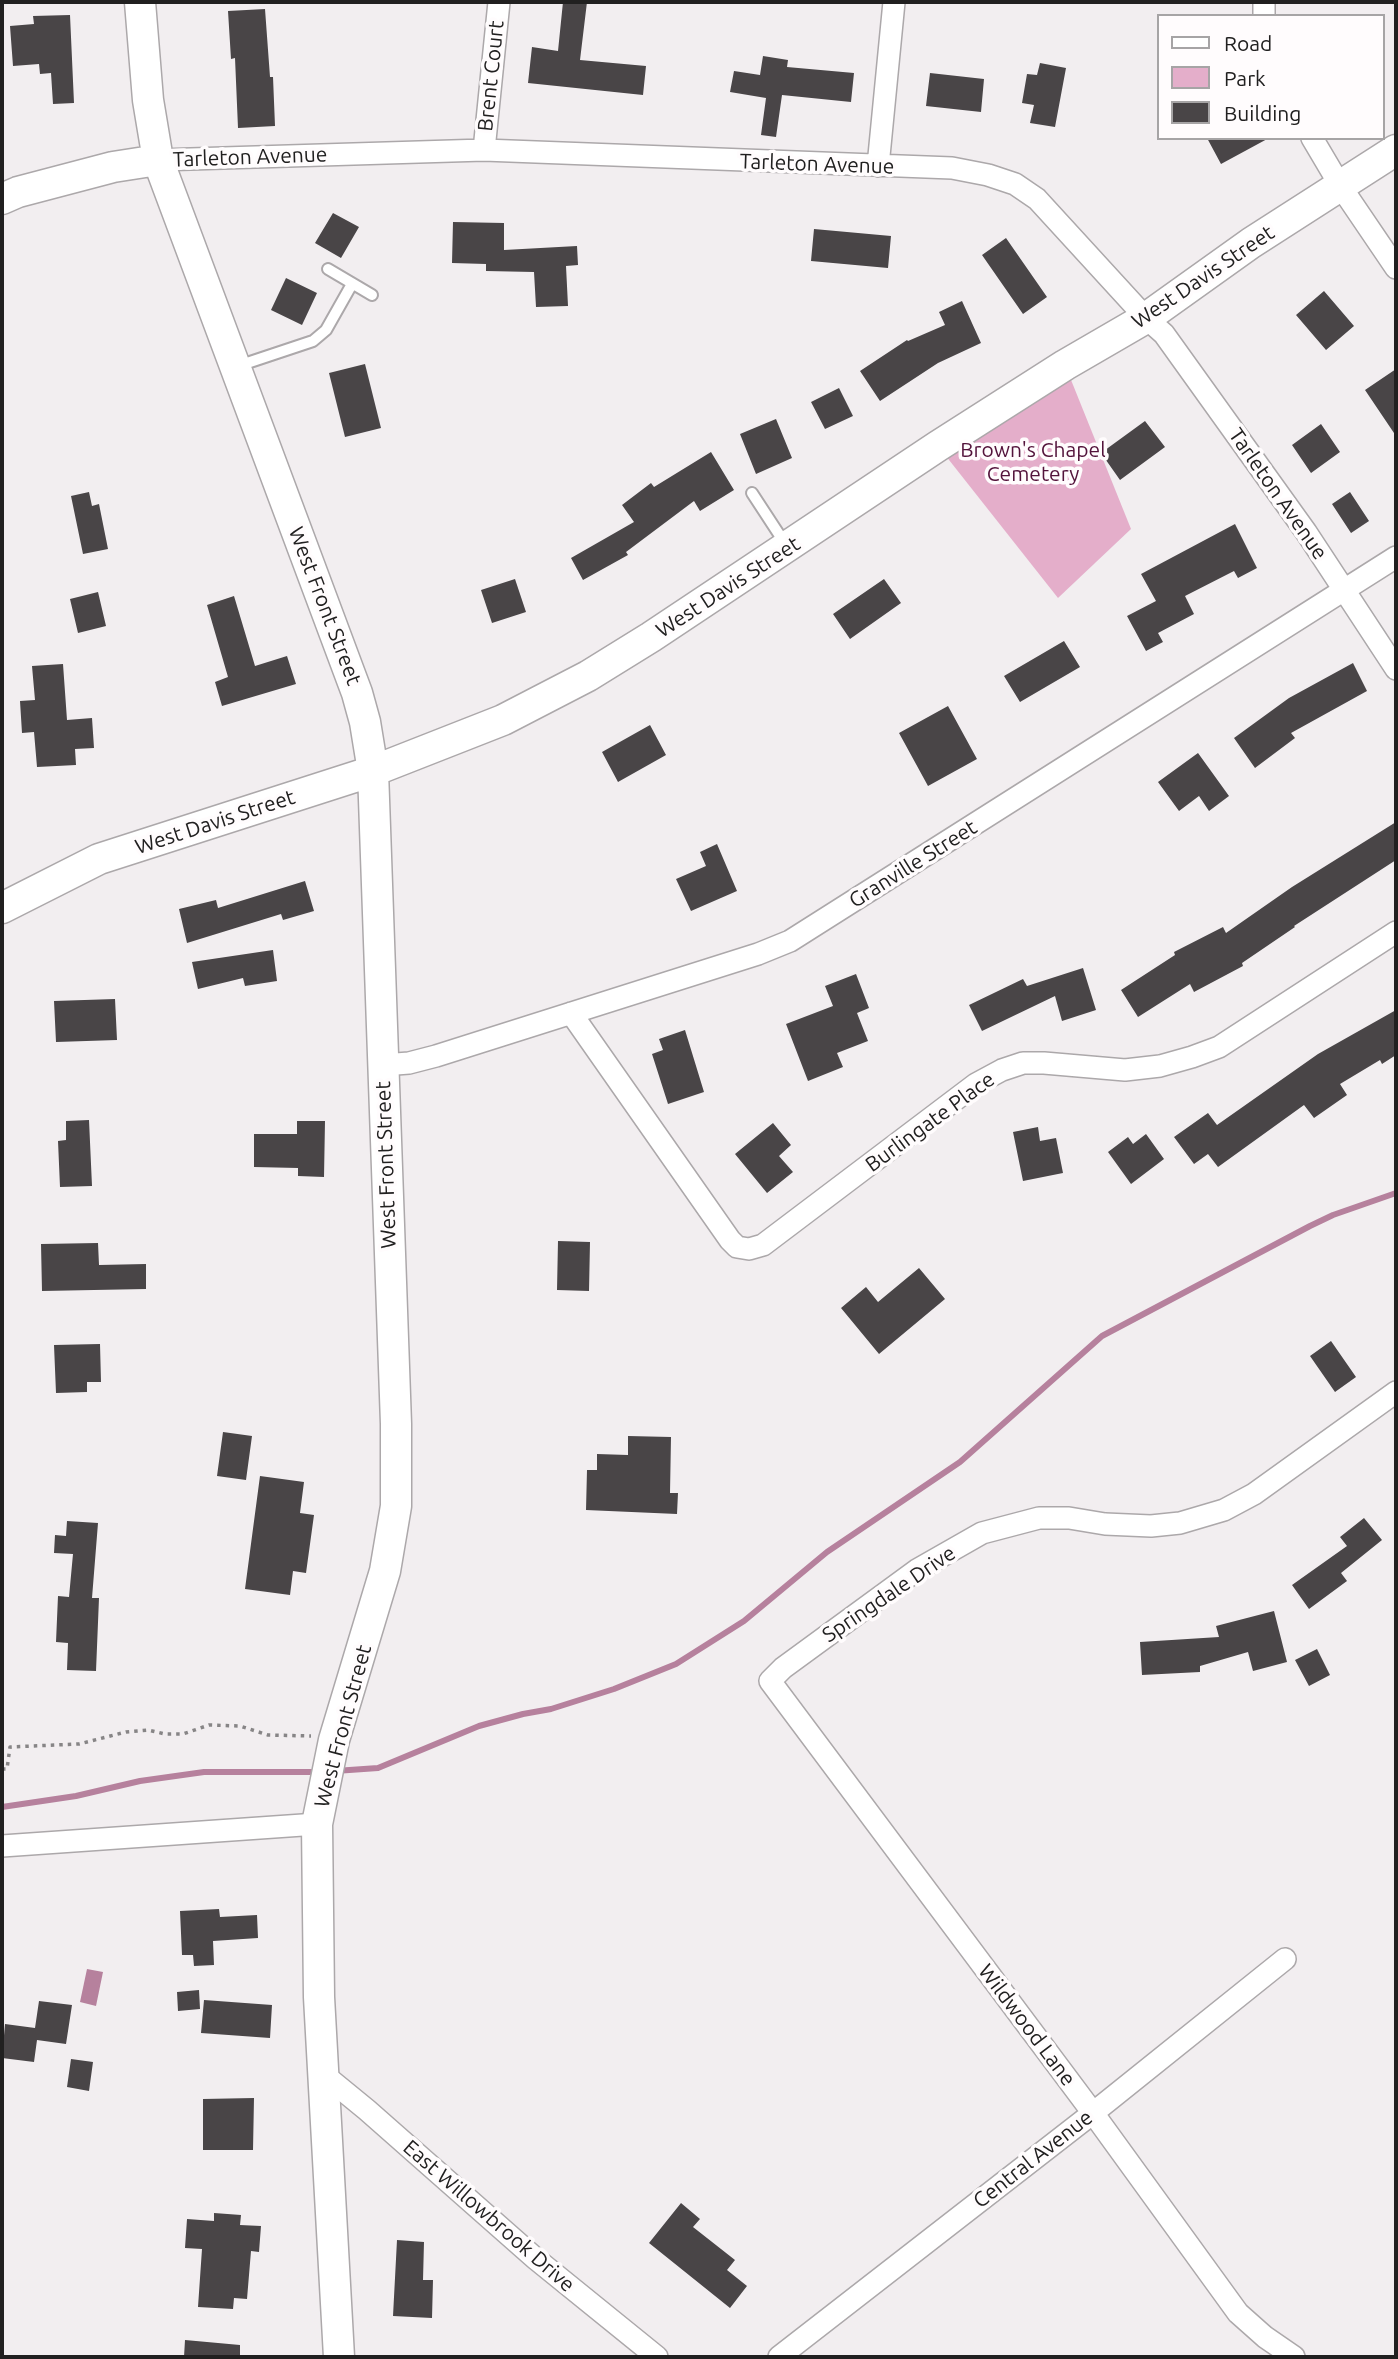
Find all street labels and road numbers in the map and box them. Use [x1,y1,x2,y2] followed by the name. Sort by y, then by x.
[473,19,509,133] street label: Brent Court
[172,142,328,172] street label: Tarleton Avenue
[739,149,895,179] street label: Tarleton Avenue
[1127,220,1279,334] street label: West Davis Street
[1223,423,1333,565] street label: Tarleton Avenue
[283,523,367,689] street label: West Front Street
[651,531,805,643] street label: West Davis Street
[132,784,298,860] street label: West Davis Street
[844,815,982,913] street label: Granville Street
[860,1067,1000,1177] street label: Burlingate Place
[370,1081,402,1249] street label: West Front Street
[818,1540,960,1648] street label: Springdale Drive
[309,1642,377,1810] street label: West Front Street
[973,1959,1081,2091] street label: Wildwood Lane
[968,2105,1098,2213] street label: Central Avenue
[398,2135,580,2297] street label: East Willowbrook Drive

